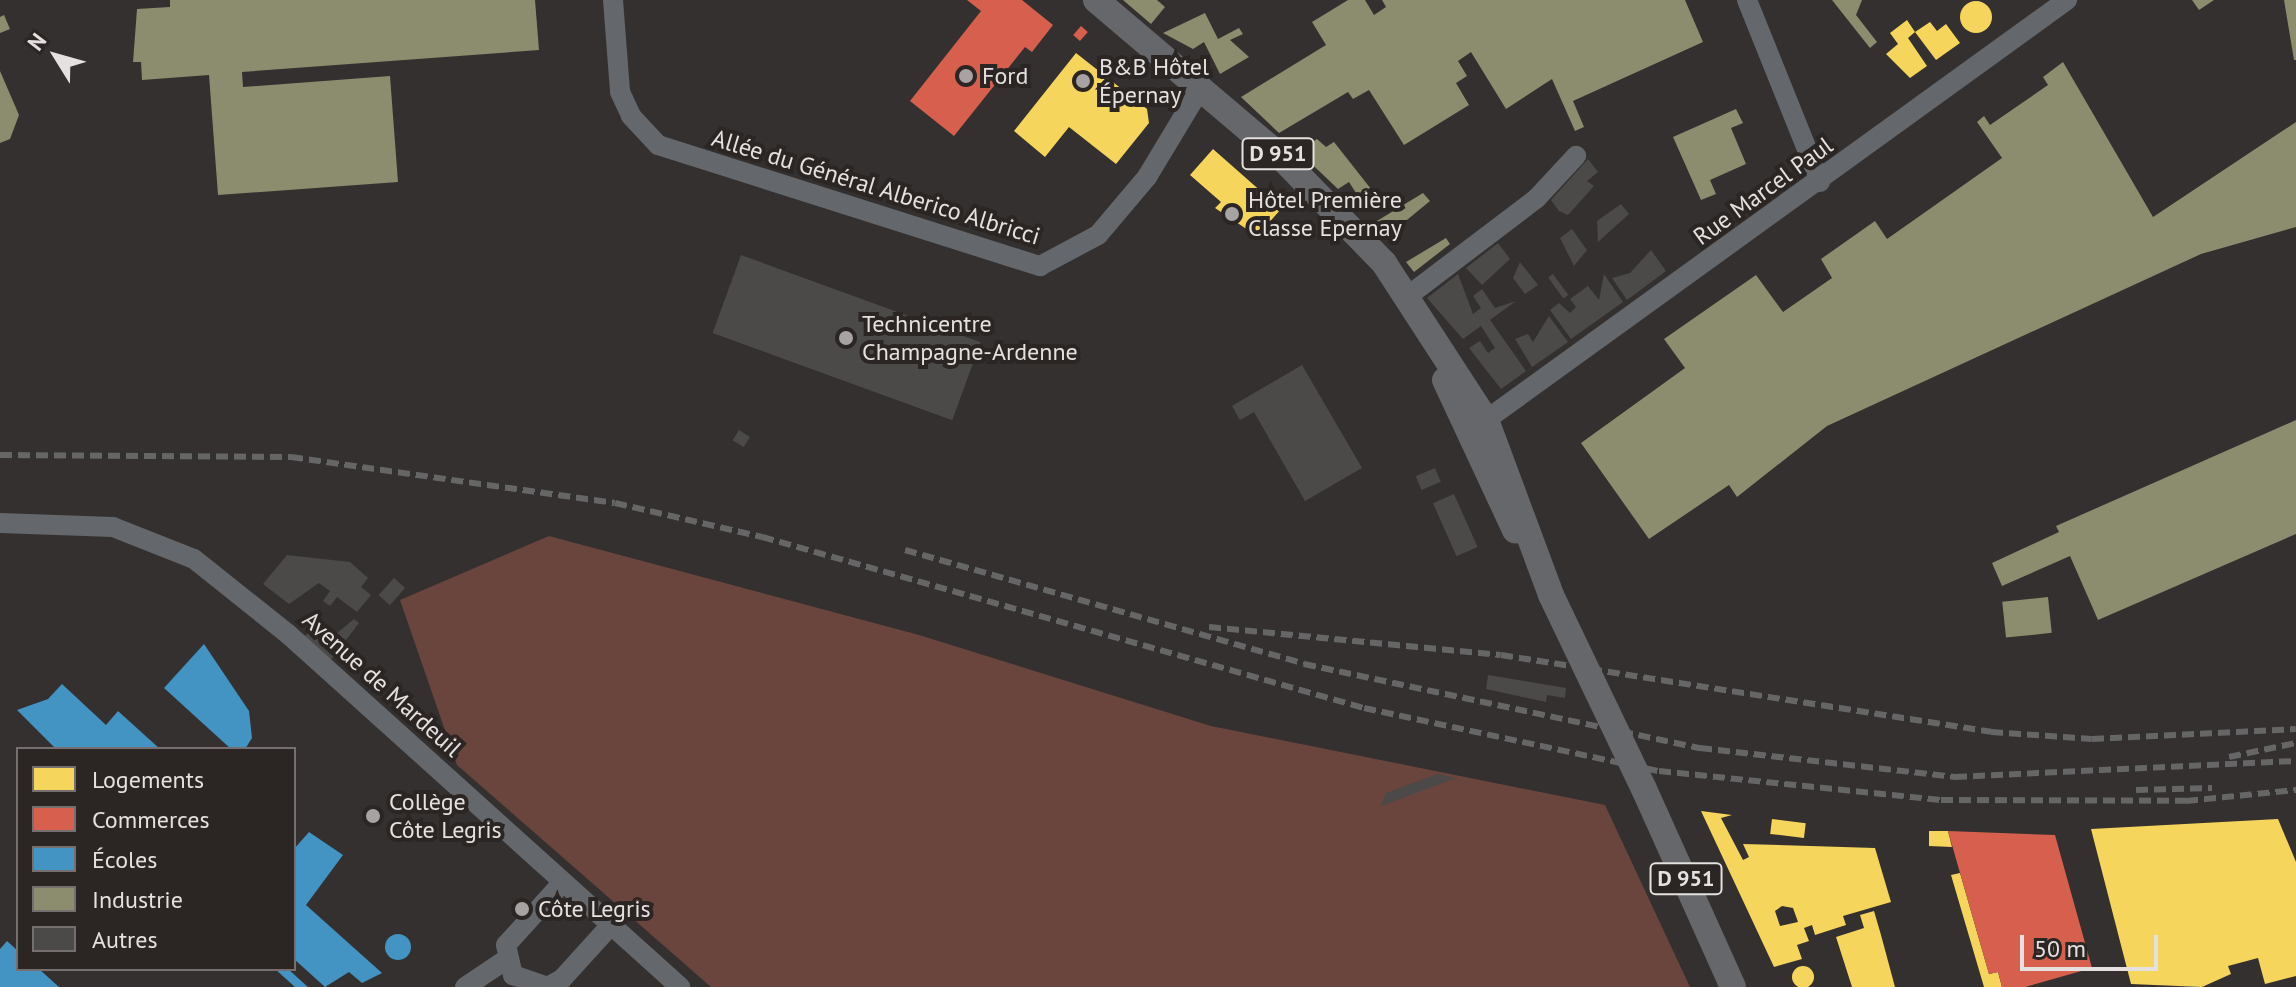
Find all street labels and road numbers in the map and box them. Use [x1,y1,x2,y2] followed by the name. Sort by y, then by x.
[708,123,1044,251] street label: Allée du Général Alberico Albricci
[1688,131,1838,251] street label: Rue Marcel Paul
[1240,136,1316,172] road number: D 951
[297,605,467,763] street label: Avenue de Mardeuil
[1648,861,1724,897] road number: D 951

